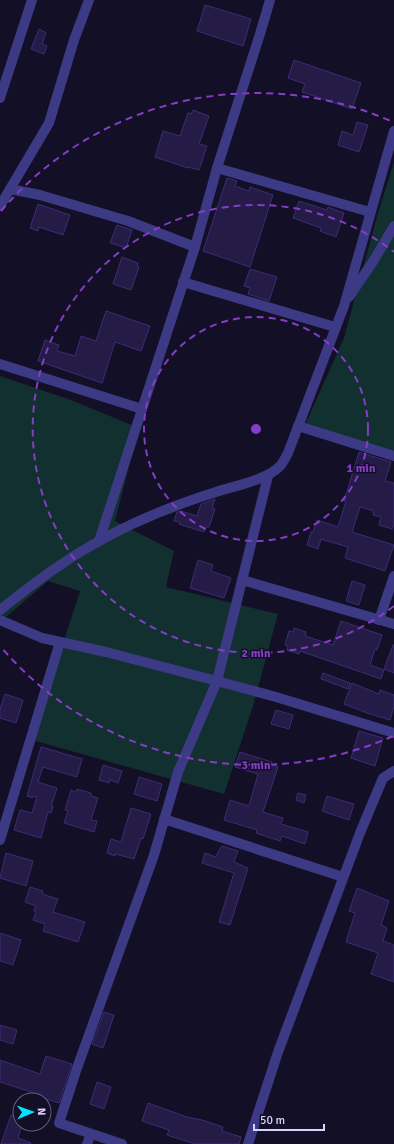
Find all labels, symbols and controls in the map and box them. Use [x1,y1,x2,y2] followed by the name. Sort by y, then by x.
[249,422,263,436] centre of rings
[347,461,376,476] text: 1 min
[242,646,271,661] text: 2 min
[242,758,271,773] text: 3 min
[12,1092,52,1132] north arrow
[254,1106,324,1132] scale bar
[35,1108,48,1116] text: N
[260,1113,285,1128] text: 50 m

